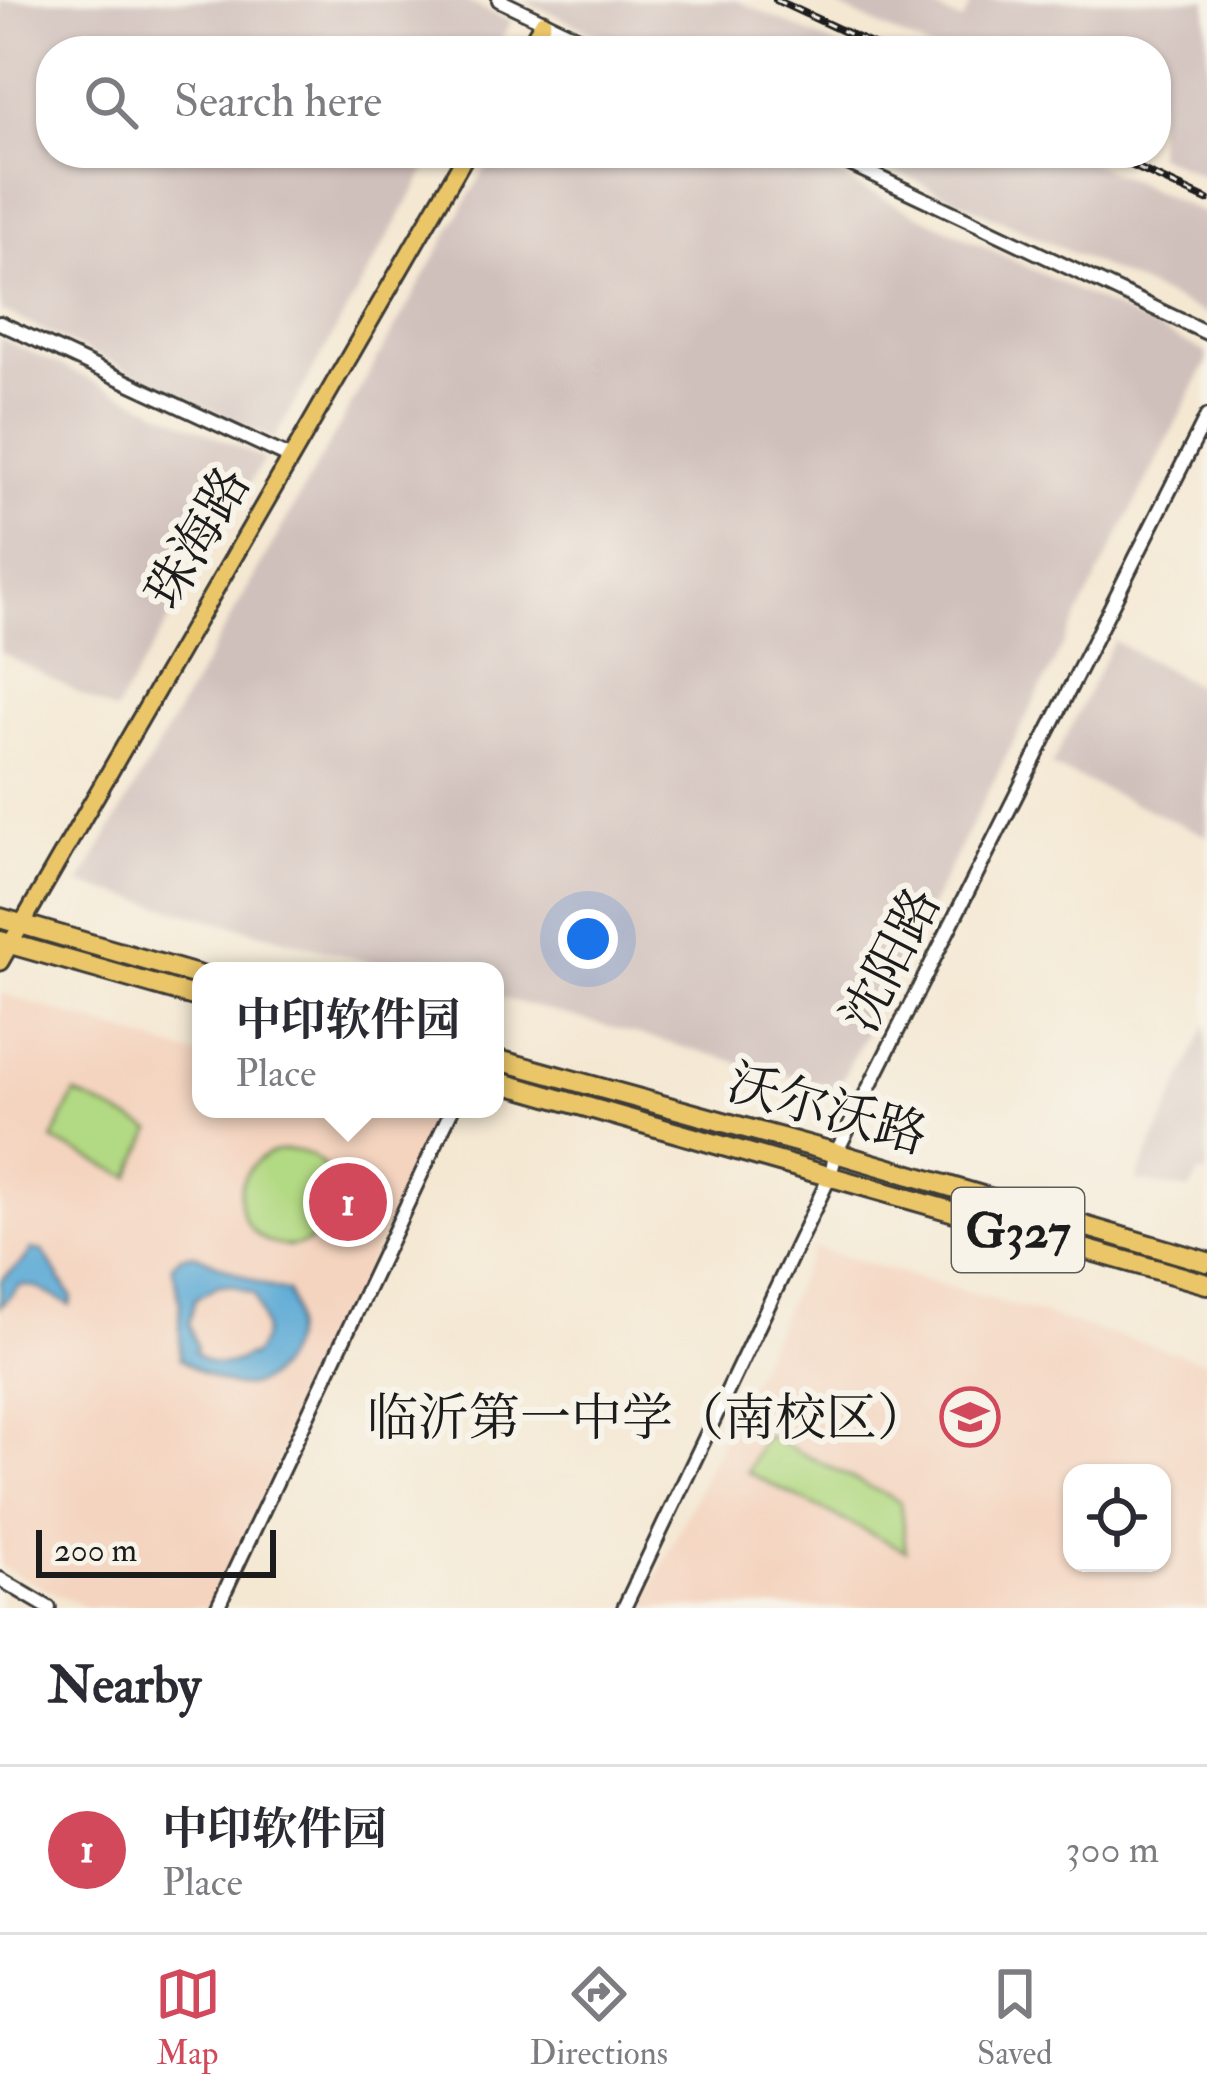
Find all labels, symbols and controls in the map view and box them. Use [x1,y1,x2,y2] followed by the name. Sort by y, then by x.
[36,36,1171,168] search box
[78,69,144,135] icon: search
[174,74,382,130] text: Search here
[133,456,265,620] street label: 珠海路
[829,877,955,1043] street label: 沈阳路
[558,909,618,969] your location
[192,962,504,1118] popup
[235,993,461,1049] text: 中印软件园
[235,1049,316,1098] text: Place
[721,1051,934,1169] street label: 沃尔沃路
[309,1157,387,1247] pin: 1
[952,1188,1084,1272] road number: G327
[939,1386,1001,1448] school or university icon: 临沂第一中学（南校区）
[367,1387,928,1451] place label: 临沂第一中学（南校区）
[1063,1464,1171,1572] map controls
[1063,1464,1171,1572] button: locate
[36,1524,276,1577] scale bar
[54,1530,137,1571] text: 200 m
[48,1654,201,1718] text: Nearby
[162,1802,387,1858] text: 中印软件园
[80,1825,94,1874] text: 1
[1066,1825,1159,1874] text: 300 m
[162,1858,243,1907] text: Place
[155,1961,221,2074] tab: Map
[530,1961,668,2074] tab: Directions
[977,1961,1052,2074] tab: Saved

